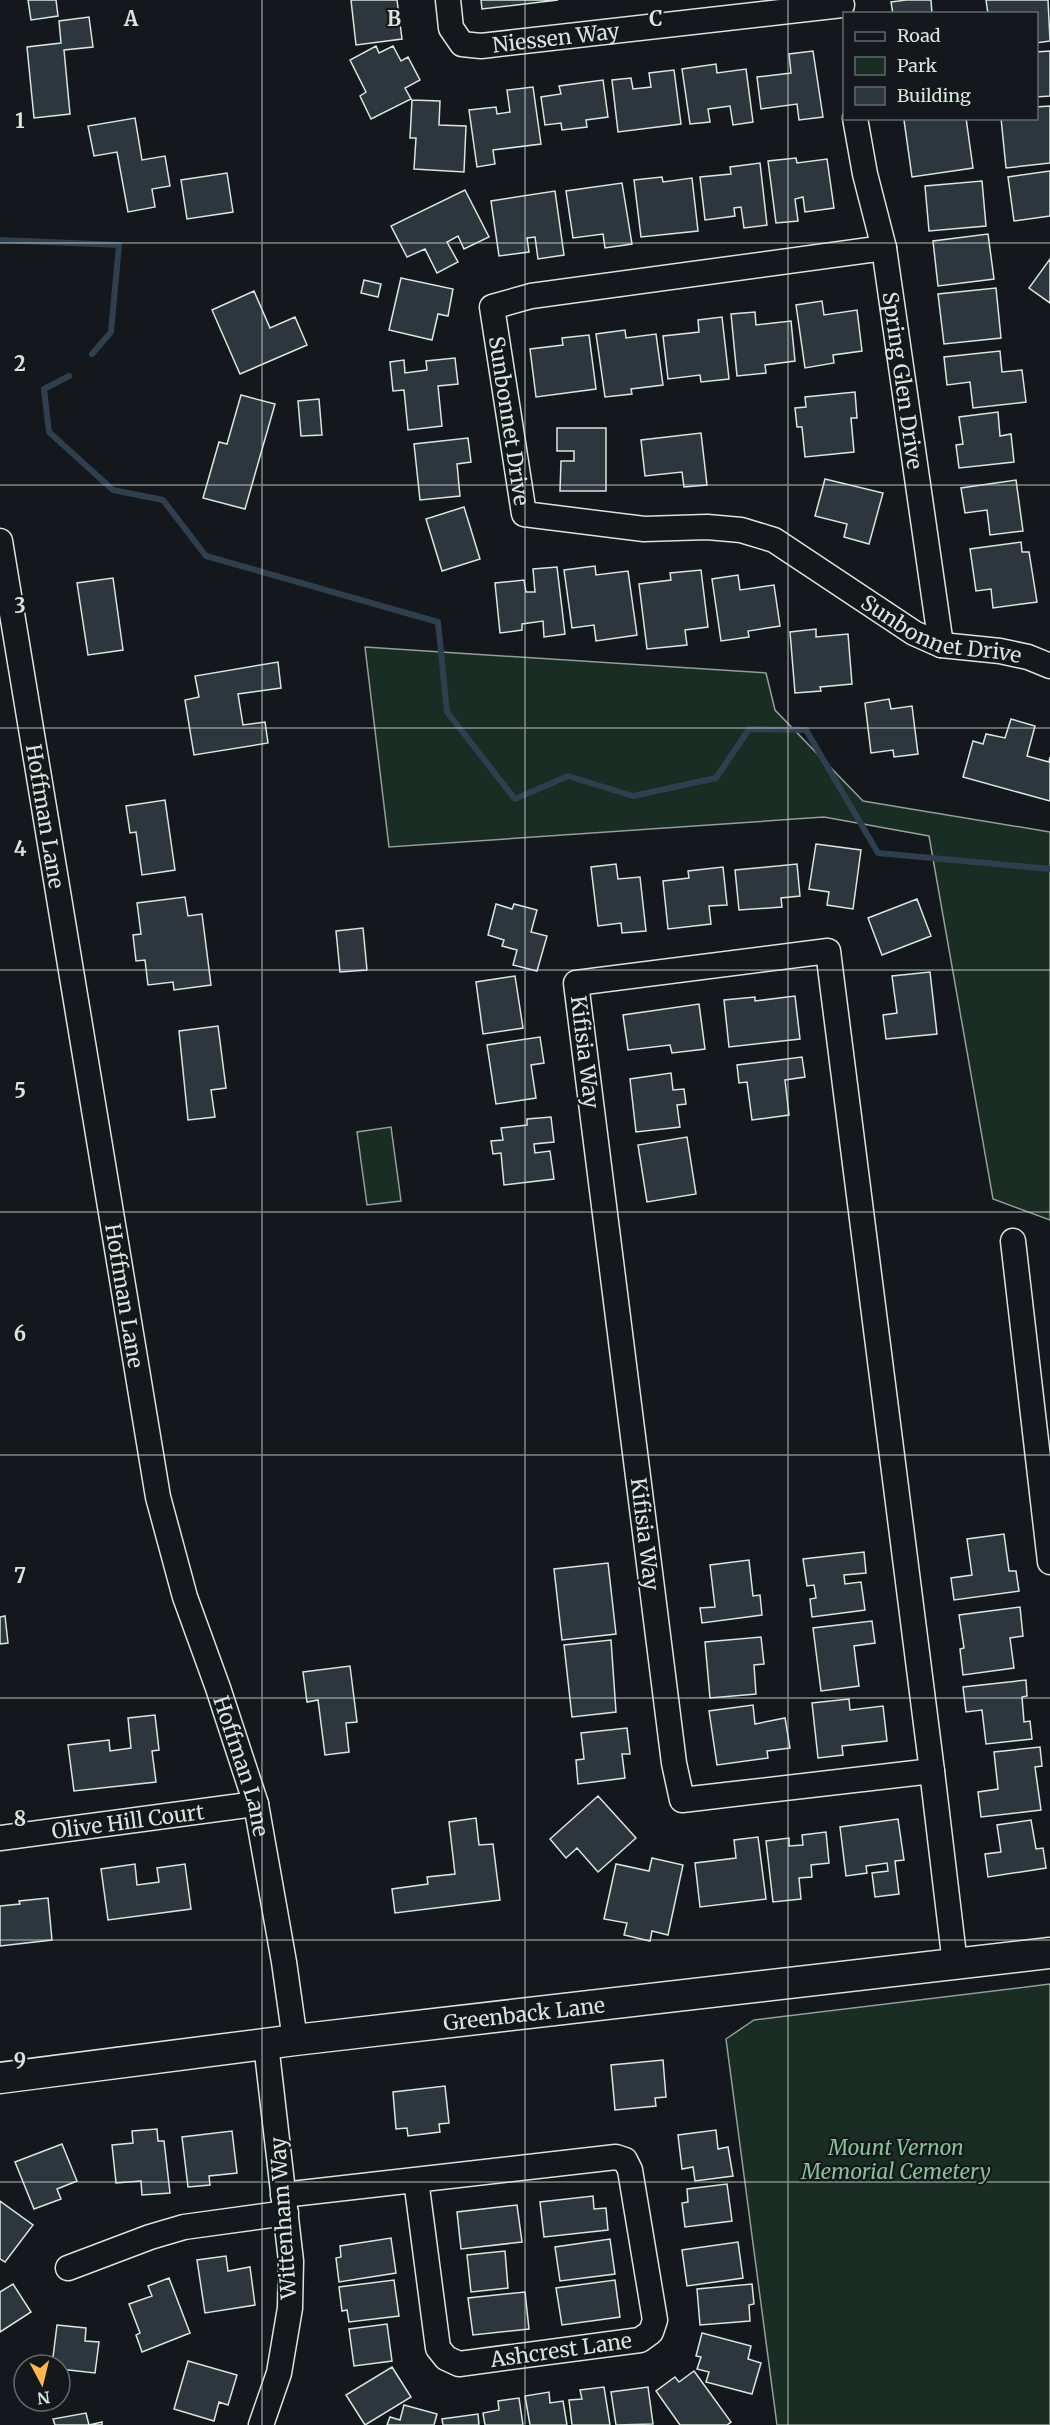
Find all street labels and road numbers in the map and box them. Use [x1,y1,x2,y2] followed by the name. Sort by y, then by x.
[491,17,622,58] street label: Niessen Way
[877,290,929,471] street label: Spring Glen Drive
[483,334,536,508] street label: Sunbonnet Drive
[856,588,1024,669] street label: Sunbonnet Drive
[20,742,71,891] street label: Hoffman Lane
[565,994,605,1111] street label: Kifisia Way
[100,1222,150,1370] street label: Hoffman Lane
[625,1476,665,1593] street label: Kifisia Way
[208,1692,275,1838] street label: Hoffman Lane
[50,1798,206,1845] street label: Olive Hill Court
[442,1991,606,2036] street label: Greenback Lane
[264,2135,302,2301] street label: Wittenham Way
[487,2327,634,2373] street label: Ashcrest Lane

